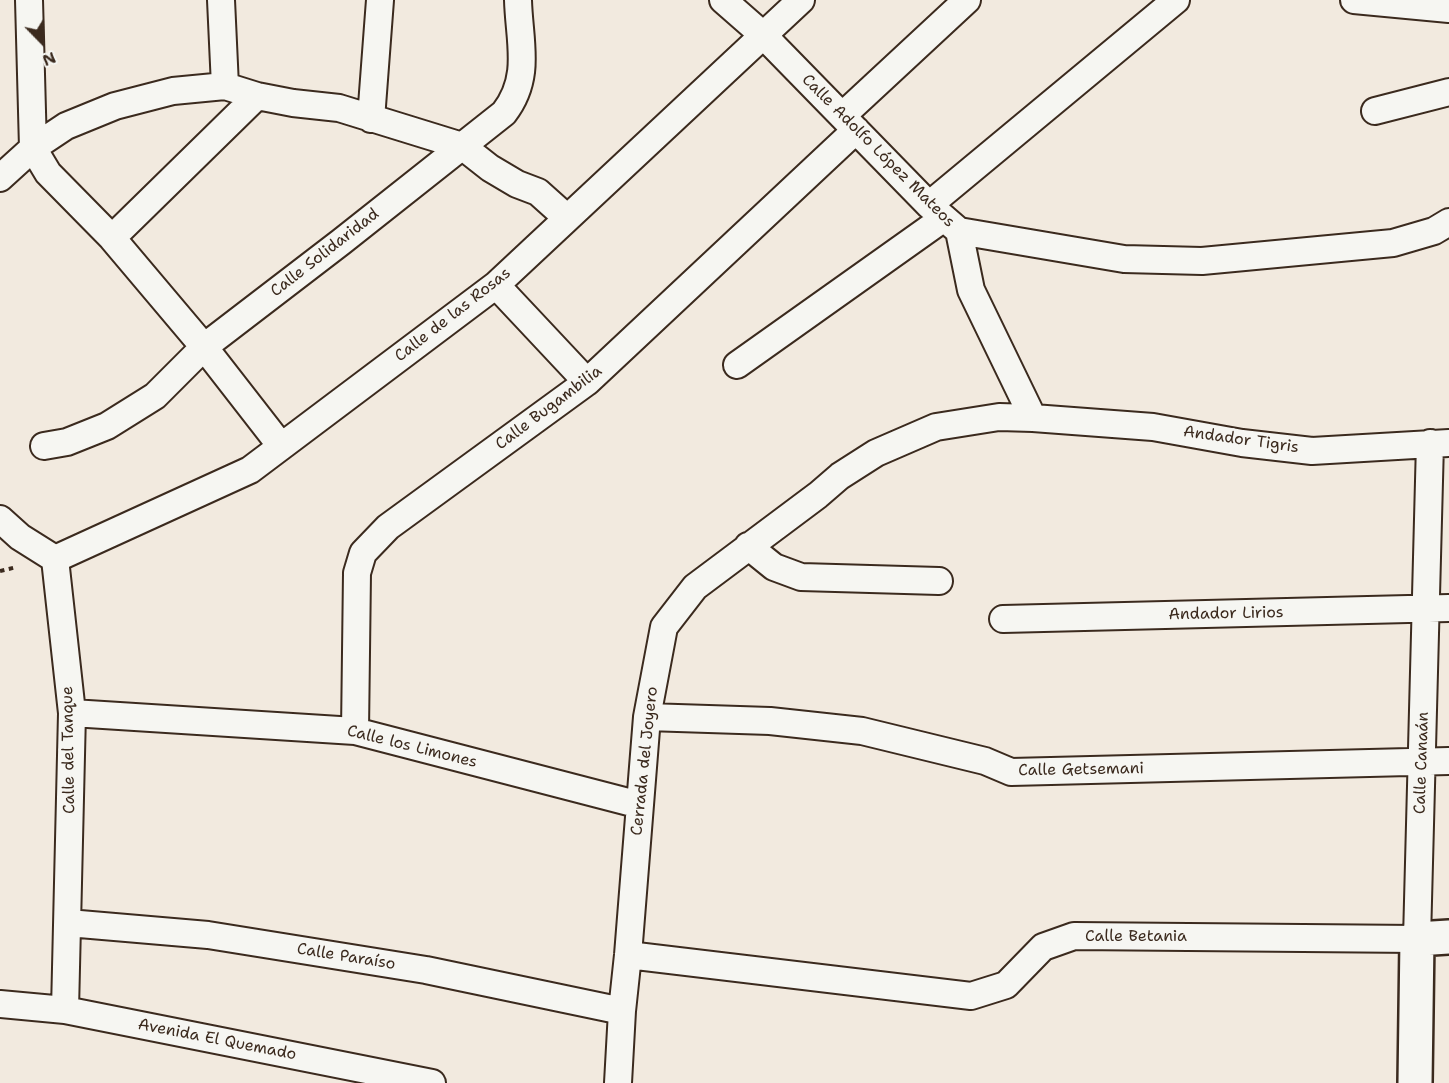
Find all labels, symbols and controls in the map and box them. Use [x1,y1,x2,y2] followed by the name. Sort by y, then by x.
[12,12,72,72] north arrow
[39,47,59,71] text: N
[797,70,959,232] street label: Calle Adolfo López Mateos
[267,205,383,301] street label: Calle Solidaridad
[391,264,515,366] street label: Calle de las Rosas
[492,362,606,454] street label: Calle Bugambilia
[1182,422,1300,458] street label: Andador Tigris
[1168,603,1284,625] street label: Andador Lirios
[58,686,80,814] street label: Calle del Tanque
[628,686,662,836] street label: Cerrada del Joyero
[1411,711,1433,815] street label: Calle Canaán
[345,722,479,772] street label: Calle los Limones
[1018,759,1144,781] street label: Calle Getsemani
[1085,927,1187,947] street label: Calle Betania
[295,940,397,974] street label: Calle Paraíso
[136,1015,298,1065] street label: Avenida El Quemado

